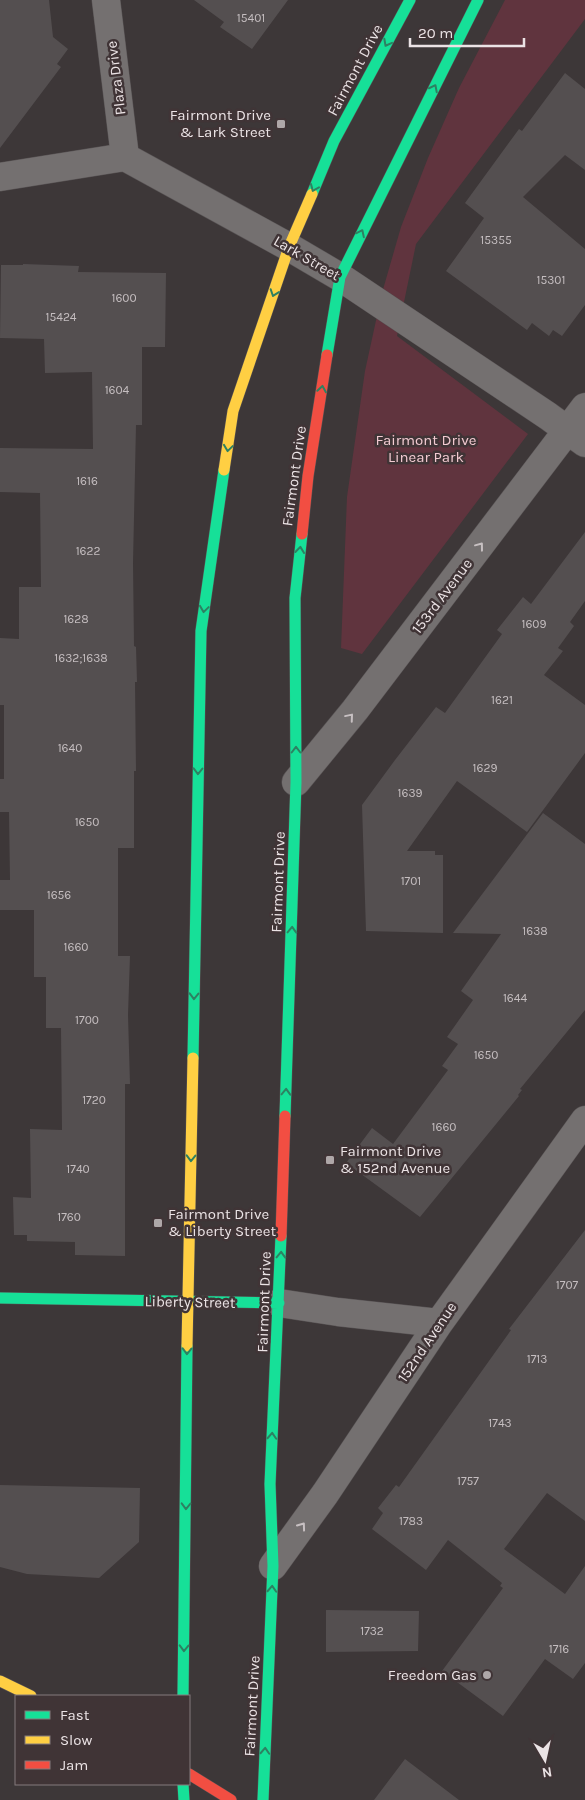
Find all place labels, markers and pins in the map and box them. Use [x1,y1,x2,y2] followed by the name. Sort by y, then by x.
[170,106,271,141] place label: Fairmont Drive & Lark Street
[275,118,287,130] marker: Fairmont Drive & Lark Street
[340,1142,450,1177] place label: Fairmont Drive & 152nd Avenue
[324,1154,336,1166] marker: Fairmont Drive & 152nd Avenue
[168,1205,276,1240] place label: Fairmont Drive & Liberty Street
[152,1217,164,1229] marker: Fairmont Drive & Liberty Street
[388,1666,477,1684] place label: Freedom Gas
[481,1669,493,1681] marker: Freedom Gas

